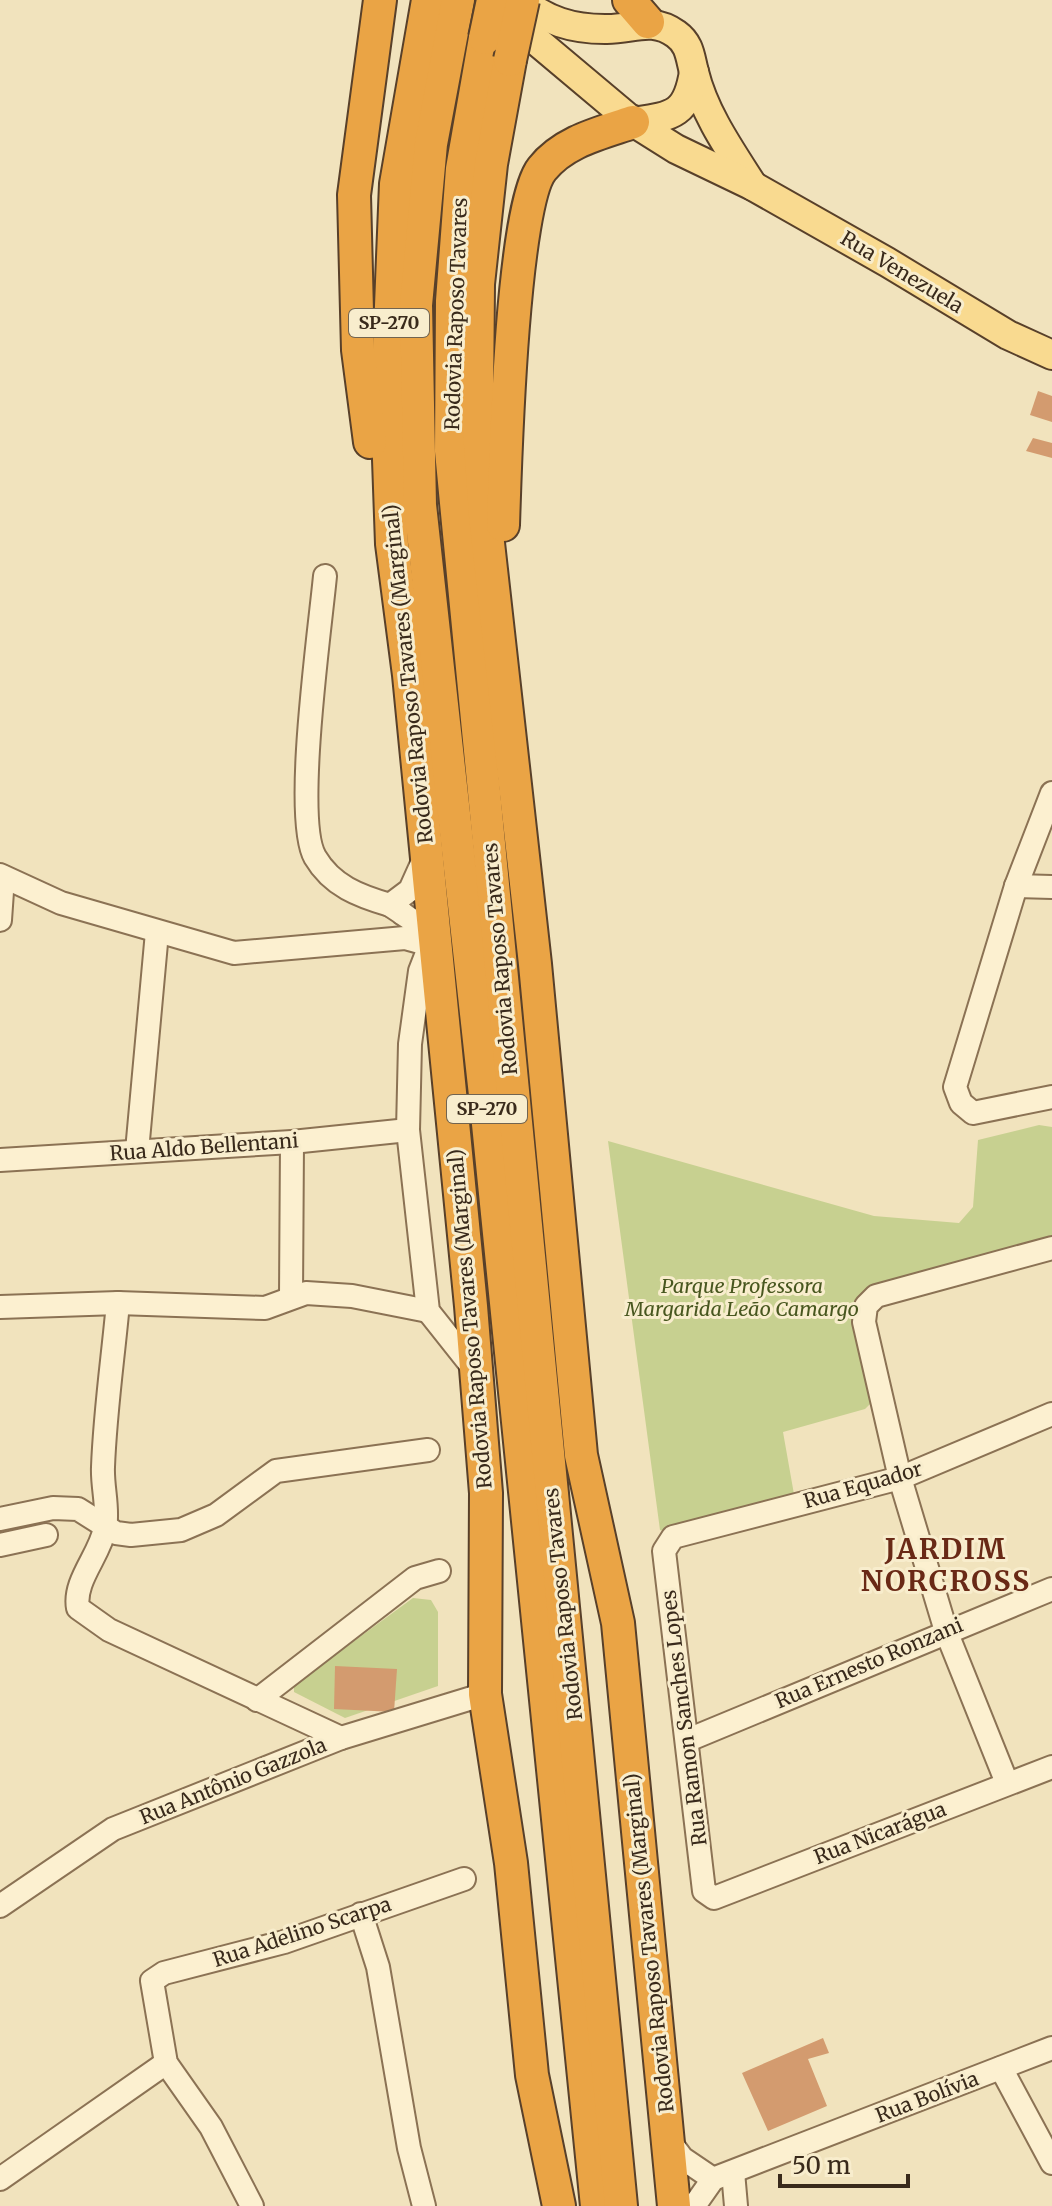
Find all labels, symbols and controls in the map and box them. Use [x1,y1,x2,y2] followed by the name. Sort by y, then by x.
[439,197,472,431] street label: Rodovia Raposo Tavares
[836,225,968,318] street label: Rua Venezuela
[349,309,429,337] road number: SP-270
[377,503,438,845] street label: Rodovia Raposo Tavares (Marginal)
[477,842,522,1076] street label: Rodovia Raposo Tavares
[447,1095,527,1123] road number: SP-270
[109,1127,299,1166] street label: Rua Aldo Bellentani
[442,1148,497,1490] street label: Rodovia Raposo Tavares (Marginal)
[624,1273,859,1321] park label: Parque Professora Margarida Leão Camargo
[801,1456,925,1513] street label: Rua Equador
[538,1487,587,1721] street label: Rodovia Raposo Tavares
[861,1531,1031,1599] district label: JARDIM NORCROSS
[655,1589,712,1847] street label: Rua Ramon Sanches Lopes
[771,1612,966,1713] street label: Rua Ernesto Ronzani
[136,1732,330,1829] street label: Rua Antônio Gazzola
[618,1772,679,2114] street label: Rodovia Raposo Tavares (Marginal)
[810,1796,949,1869] street label: Rua Nicarágua
[210,1891,394,1972] street label: Rua Adelino Scarpa
[872,2065,982,2128] street label: Rua Bolívia
[780,2138,908,2188] scale bar
[792,2150,851,2181] text: 50 m

